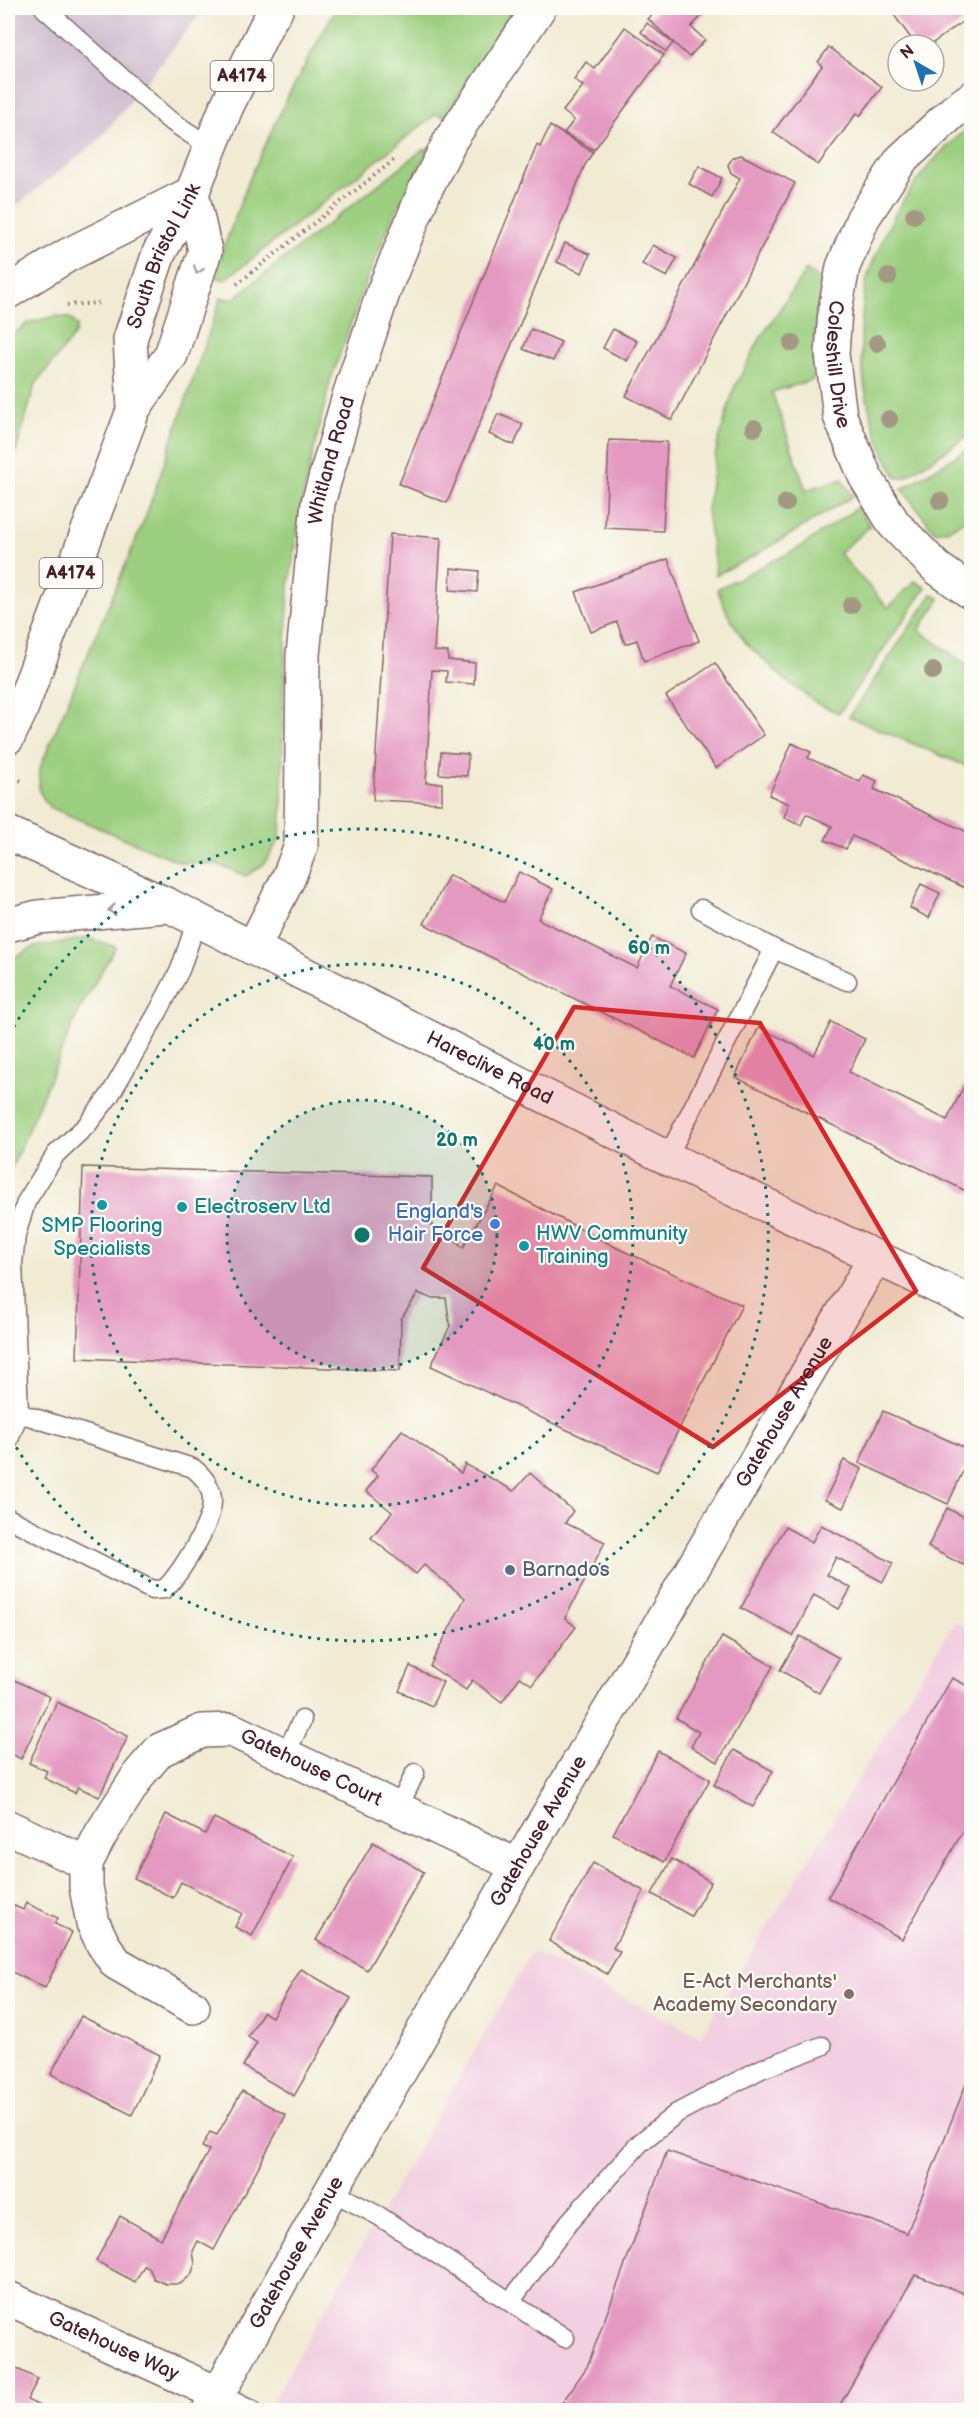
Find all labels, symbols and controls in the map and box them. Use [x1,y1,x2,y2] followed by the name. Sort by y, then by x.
[886,33,946,93] north arrow
[897,41,918,64] text: N
[210,61,274,91] road number: A4174
[122,180,207,332] street label: South Bristol Link
[193,264,206,275] one-way arrow
[820,298,856,432] street label: Coleshill Drive
[304,394,360,525] street label: Whitland Road
[40,558,103,588] road number: A4174
[107,904,116,917] one-way arrow
[628,938,670,959] text: 60 m
[422,1026,557,1110] street label: Hareclive Road
[533,1034,575,1055] text: 40 m
[436,1130,478,1151] text: 20 m
[194,1195,331,1219] place label: Electroserv Ltd
[95,1198,109,1212] marker: SMP Flooring Specialists
[175,1200,189,1214] marker: Electroserv Ltd
[388,1200,483,1247] place label: England's Hair Force
[41,1214,163,1261] place label: SMP Flooring Specialists
[488,1217,502,1231] marker: England's Hair Force
[536,1222,688,1269] place label: HWV Community Training
[352,1225,372,1245] centre of rings
[517,1239,531,1253] marker: HWV Community Training
[731,1332,838,1492] street label: Gatehouse Avenue
[522,1558,610,1582] place label: Barnados
[503,1563,517,1577] marker: Barnados
[236,1724,386,1812] street label: Gatehouse Court
[485,1751,592,1911] street label: Gatehouse Avenue
[653,1970,837,2017] place label: E-Act Merchants' Academy Secondary
[842,1987,856,2001] marker: E-Act Merchants' Academy Secondary
[244,2172,349,2333] street label: Gatehouse Avenue
[44,2306,183,2386] street label: Gatehouse Way

